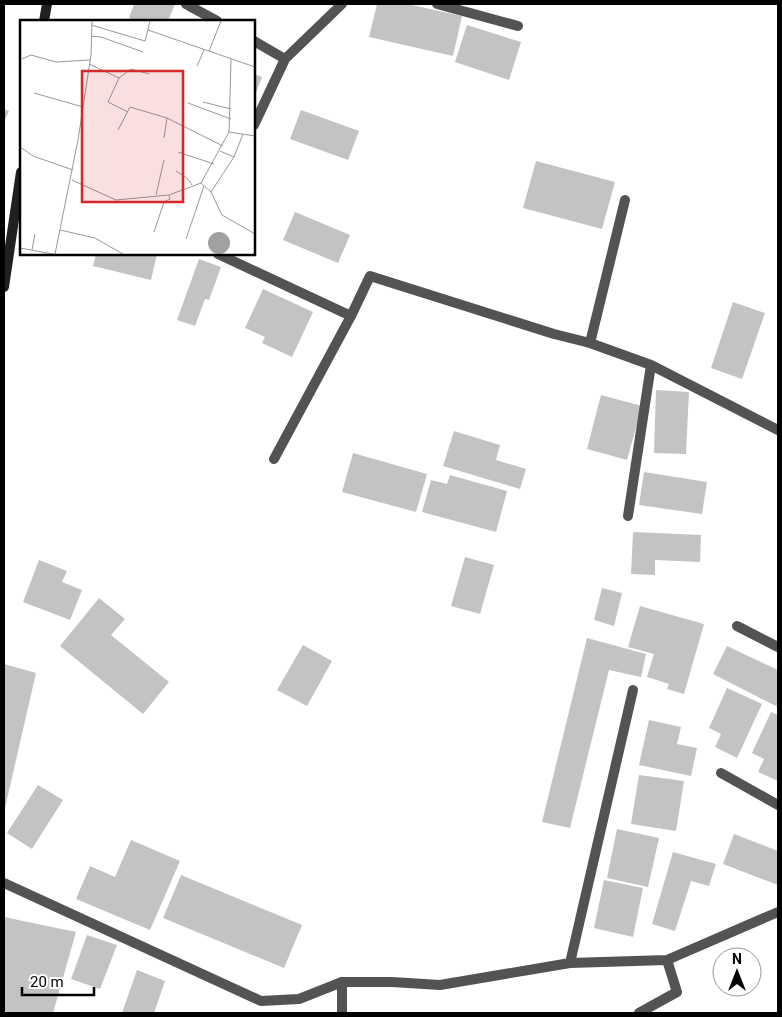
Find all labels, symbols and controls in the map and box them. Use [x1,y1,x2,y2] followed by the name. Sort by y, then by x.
[20,20,255,255] inset map
[712,947,762,997] north arrow
[732,951,742,967] text: N
[22,964,95,996] scale bar
[30,973,64,991] text: 20 m

